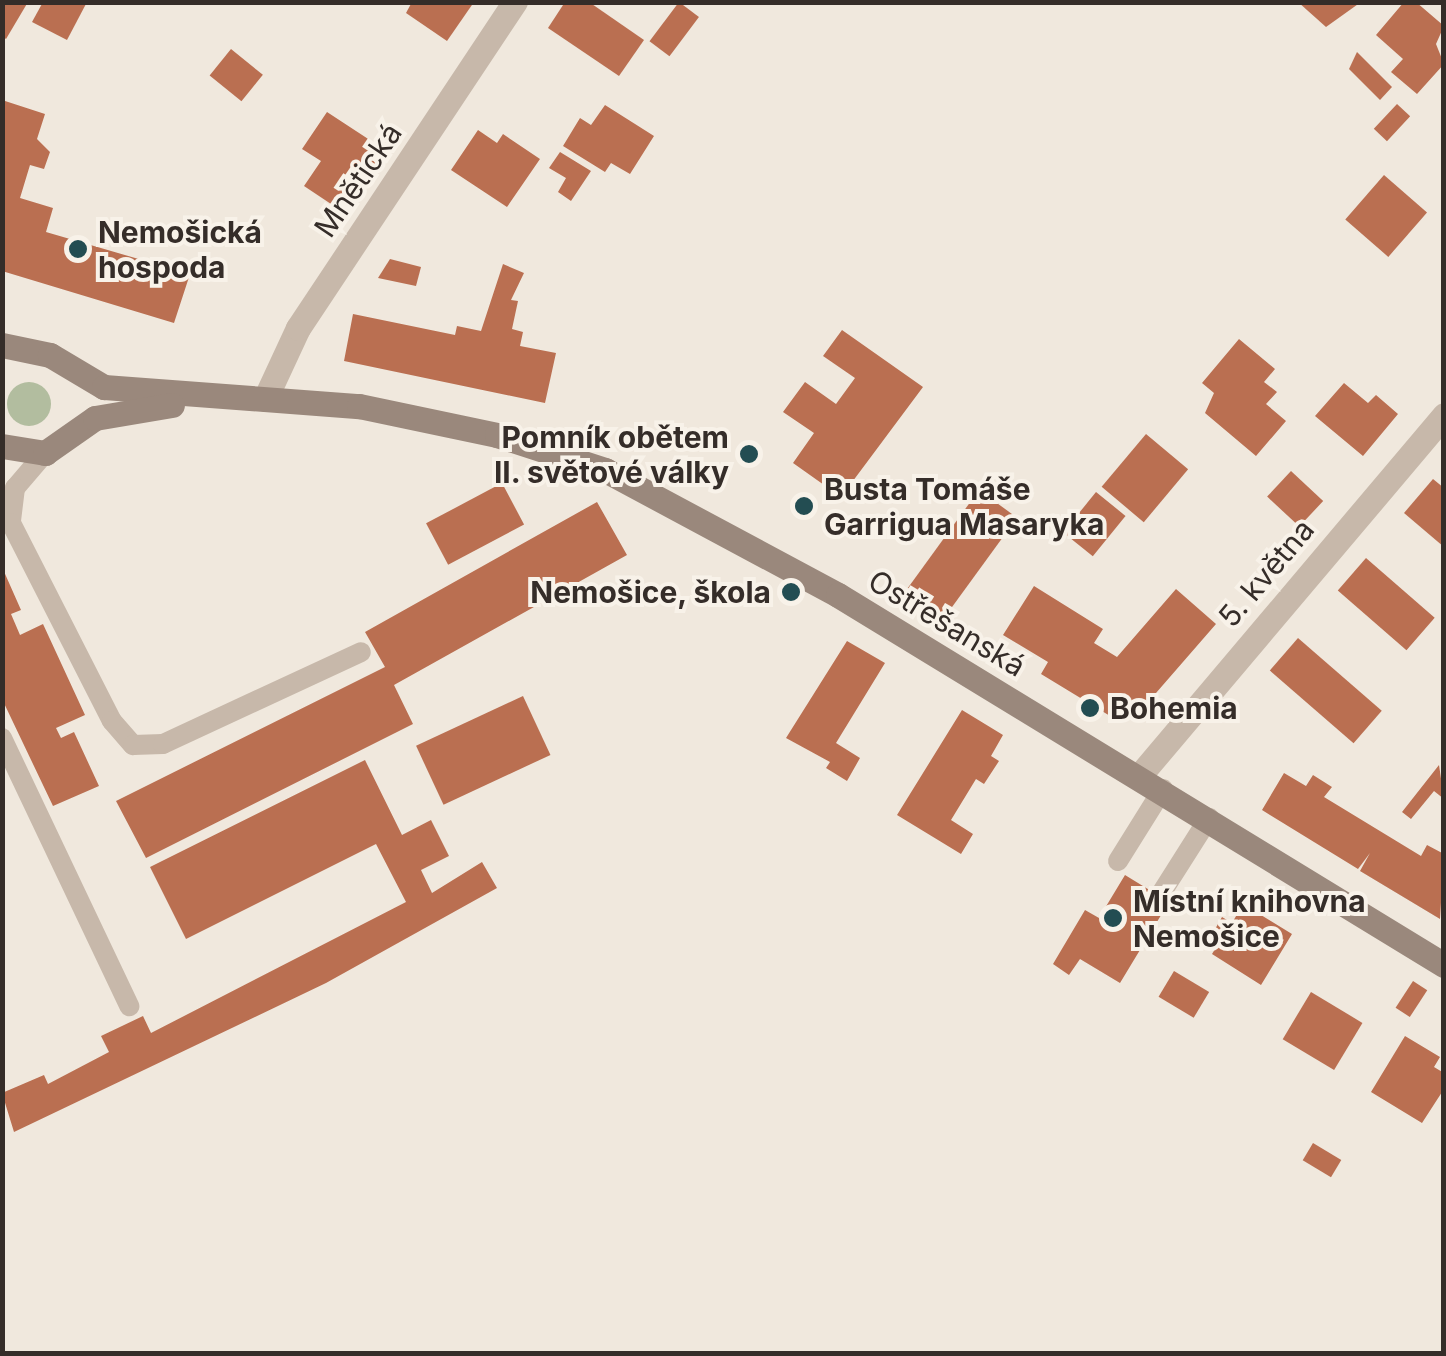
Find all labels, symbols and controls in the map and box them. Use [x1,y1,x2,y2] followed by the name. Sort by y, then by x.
[307,116,409,244] street label: Mnětická
[98,214,262,284] place label: Nemošická hospoda
[67,238,89,260] marker: Nemošická hospoda
[493,419,729,490] place label: Pomník obětem II. světové války
[738,443,760,465] marker: Pomník obětem II. světové války
[824,471,1104,542] place label: Busta Tomáše Garrigua Masaryka
[793,495,815,517] marker: Busta Tomáše Garrigua Masaryka
[1211,512,1321,634] street label: 5. května
[862,562,1032,684] street label: Ostřešanská
[529,574,771,610] place label: Nemošice, škola
[780,581,802,603] marker: Nemošice, škola
[1110,690,1238,726] place label: Bohemia
[1079,697,1101,719] marker: Bohemia
[1133,883,1366,954] place label: Místní knihovna Nemošice
[1102,907,1124,929] marker: Místní knihovna Nemošice

